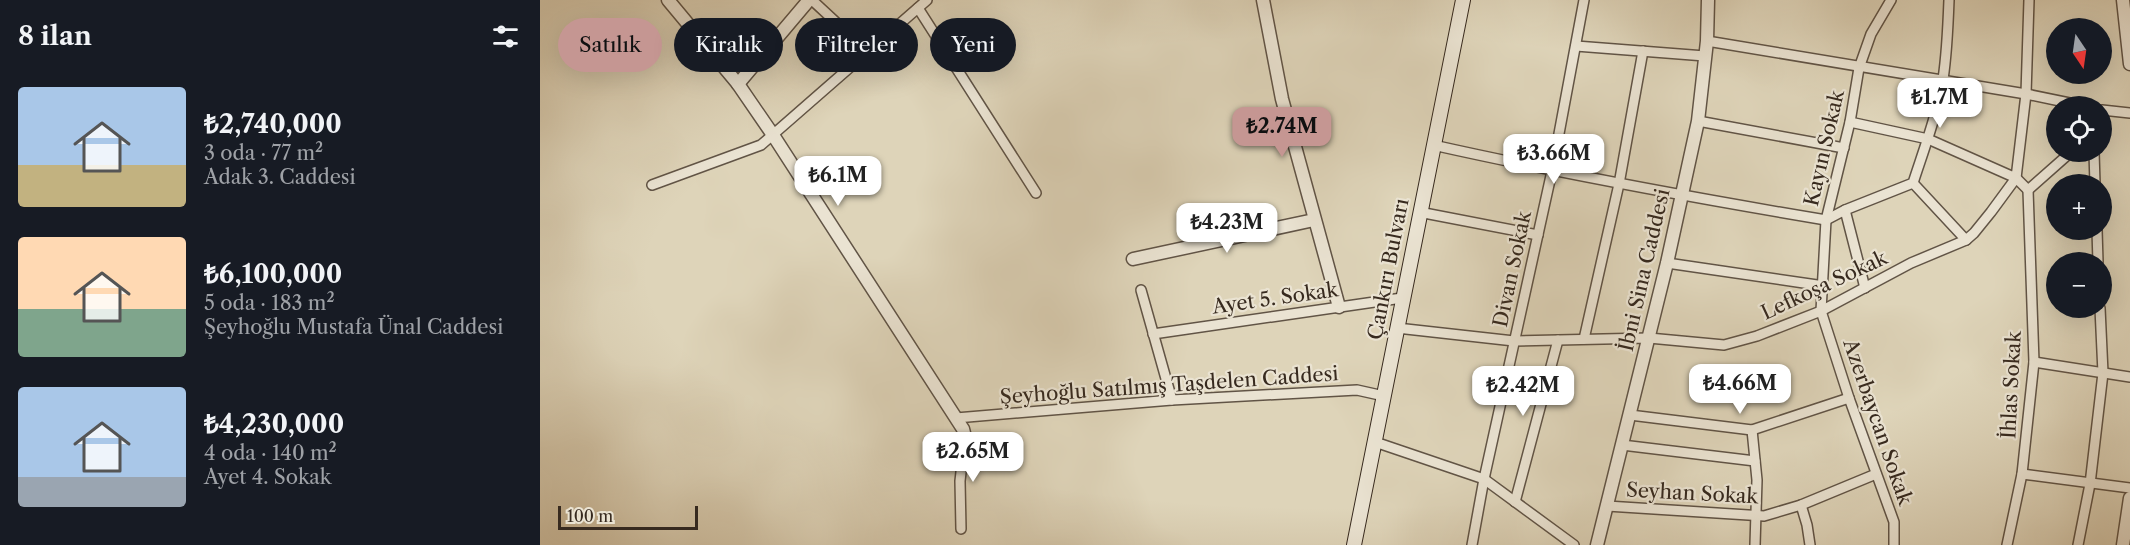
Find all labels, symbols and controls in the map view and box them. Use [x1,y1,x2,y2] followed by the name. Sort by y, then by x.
[558,18,662,72] chip: Satılık
[674,18,783,72] chip: Kiralık
[795,18,918,72] chip: Filtreler
[930,18,1016,72] chip: Yeni
[2046,18,2112,84] north arrow
[2046,18,2112,318] map controls
[18,20,92,52] text: 8 ilan
[489,20,522,53] icon: filters
[1898,78,1982,129] pin: ₺1.7M
[1911,85,1969,109] text: ₺1.7M
[1799,86,1849,208] street label: Kayın Sokak
[2046,96,2112,162] button: locate
[1233,107,1331,158] pin: ₺2.74M
[204,108,342,140] text: ₺2,740,000
[66,111,138,183] icon: home
[1246,114,1318,138] text: ₺2.74M
[1505,134,1603,185] pin: ₺3.66M
[204,141,323,165] text: 3 oda · 77 m²
[1517,141,1591,165] text: ₺3.66M
[796,156,880,207] pin: ₺6.1M
[808,163,868,187] text: ₺6.1M
[204,165,356,189] text: Adak 3. Caddesi
[2046,174,2112,240] button: +
[1613,186,1674,354] street label: İbni Sina Caddesi
[1363,196,1413,342] street label: Çankırı Bulvarı
[1178,203,1276,254] pin: ₺4.23M
[1488,207,1536,329] street label: Divan Sokak
[1190,210,1264,234] text: ₺4.23M
[1757,245,1892,325] street label: Lefkoşa Sokak
[2046,252,2112,318] button: −
[204,258,342,290] text: ₺6,100,000
[66,261,138,333] icon: home
[1210,277,1341,319] street label: Ayet 5. Sokak
[204,291,335,315] text: 5 oda · 183 m²
[204,315,503,339] text: Şeyhoğlu Mustafa Ünal Caddesi
[1995,329,2026,440] street label: İhlas Sokak
[1838,335,1918,509] street label: Azerbaycan Sokak
[999,361,1339,409] street label: Şeyhoğlu Satılmış Taşdelen Caddesi
[1691,364,1789,415] pin: ₺4.66M
[1474,366,1572,417] pin: ₺2.42M
[1703,371,1777,395] text: ₺4.66M
[1486,373,1560,397] text: ₺2.42M
[204,408,344,440] text: ₺4,230,000
[66,411,138,483] icon: home
[924,432,1022,483] pin: ₺2.65M
[936,439,1010,463] text: ₺2.65M
[204,441,337,465] text: 4 oda · 140 m²
[204,465,331,489] text: Ayet 4. Sokak
[1625,478,1760,509] street label: Seyhan Sokak
[558,503,698,530] scale bar
[567,506,613,526] text: 100 m

